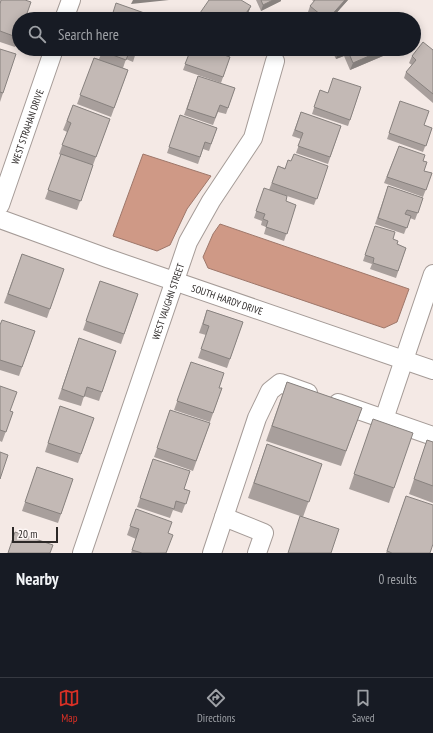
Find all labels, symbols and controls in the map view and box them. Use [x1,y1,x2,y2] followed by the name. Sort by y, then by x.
[12,12,421,56] search box
[26,23,48,45] icon: search
[58,25,119,44] text: Search here
[8,87,46,166] street label: WEST STRAHAN DRIVE
[149,261,187,341] street label: WEST VAUGHN STREET
[190,281,265,318] street label: SOUTH HARDY DRIVE
[12,525,58,544] scale bar
[18,527,37,541] text: 20 m
[16,568,59,590] text: Nearby
[378,571,417,588] text: 0 results
[58,687,80,725] tab: Map
[197,687,235,725] tab: Directions
[352,687,375,725] tab: Saved

